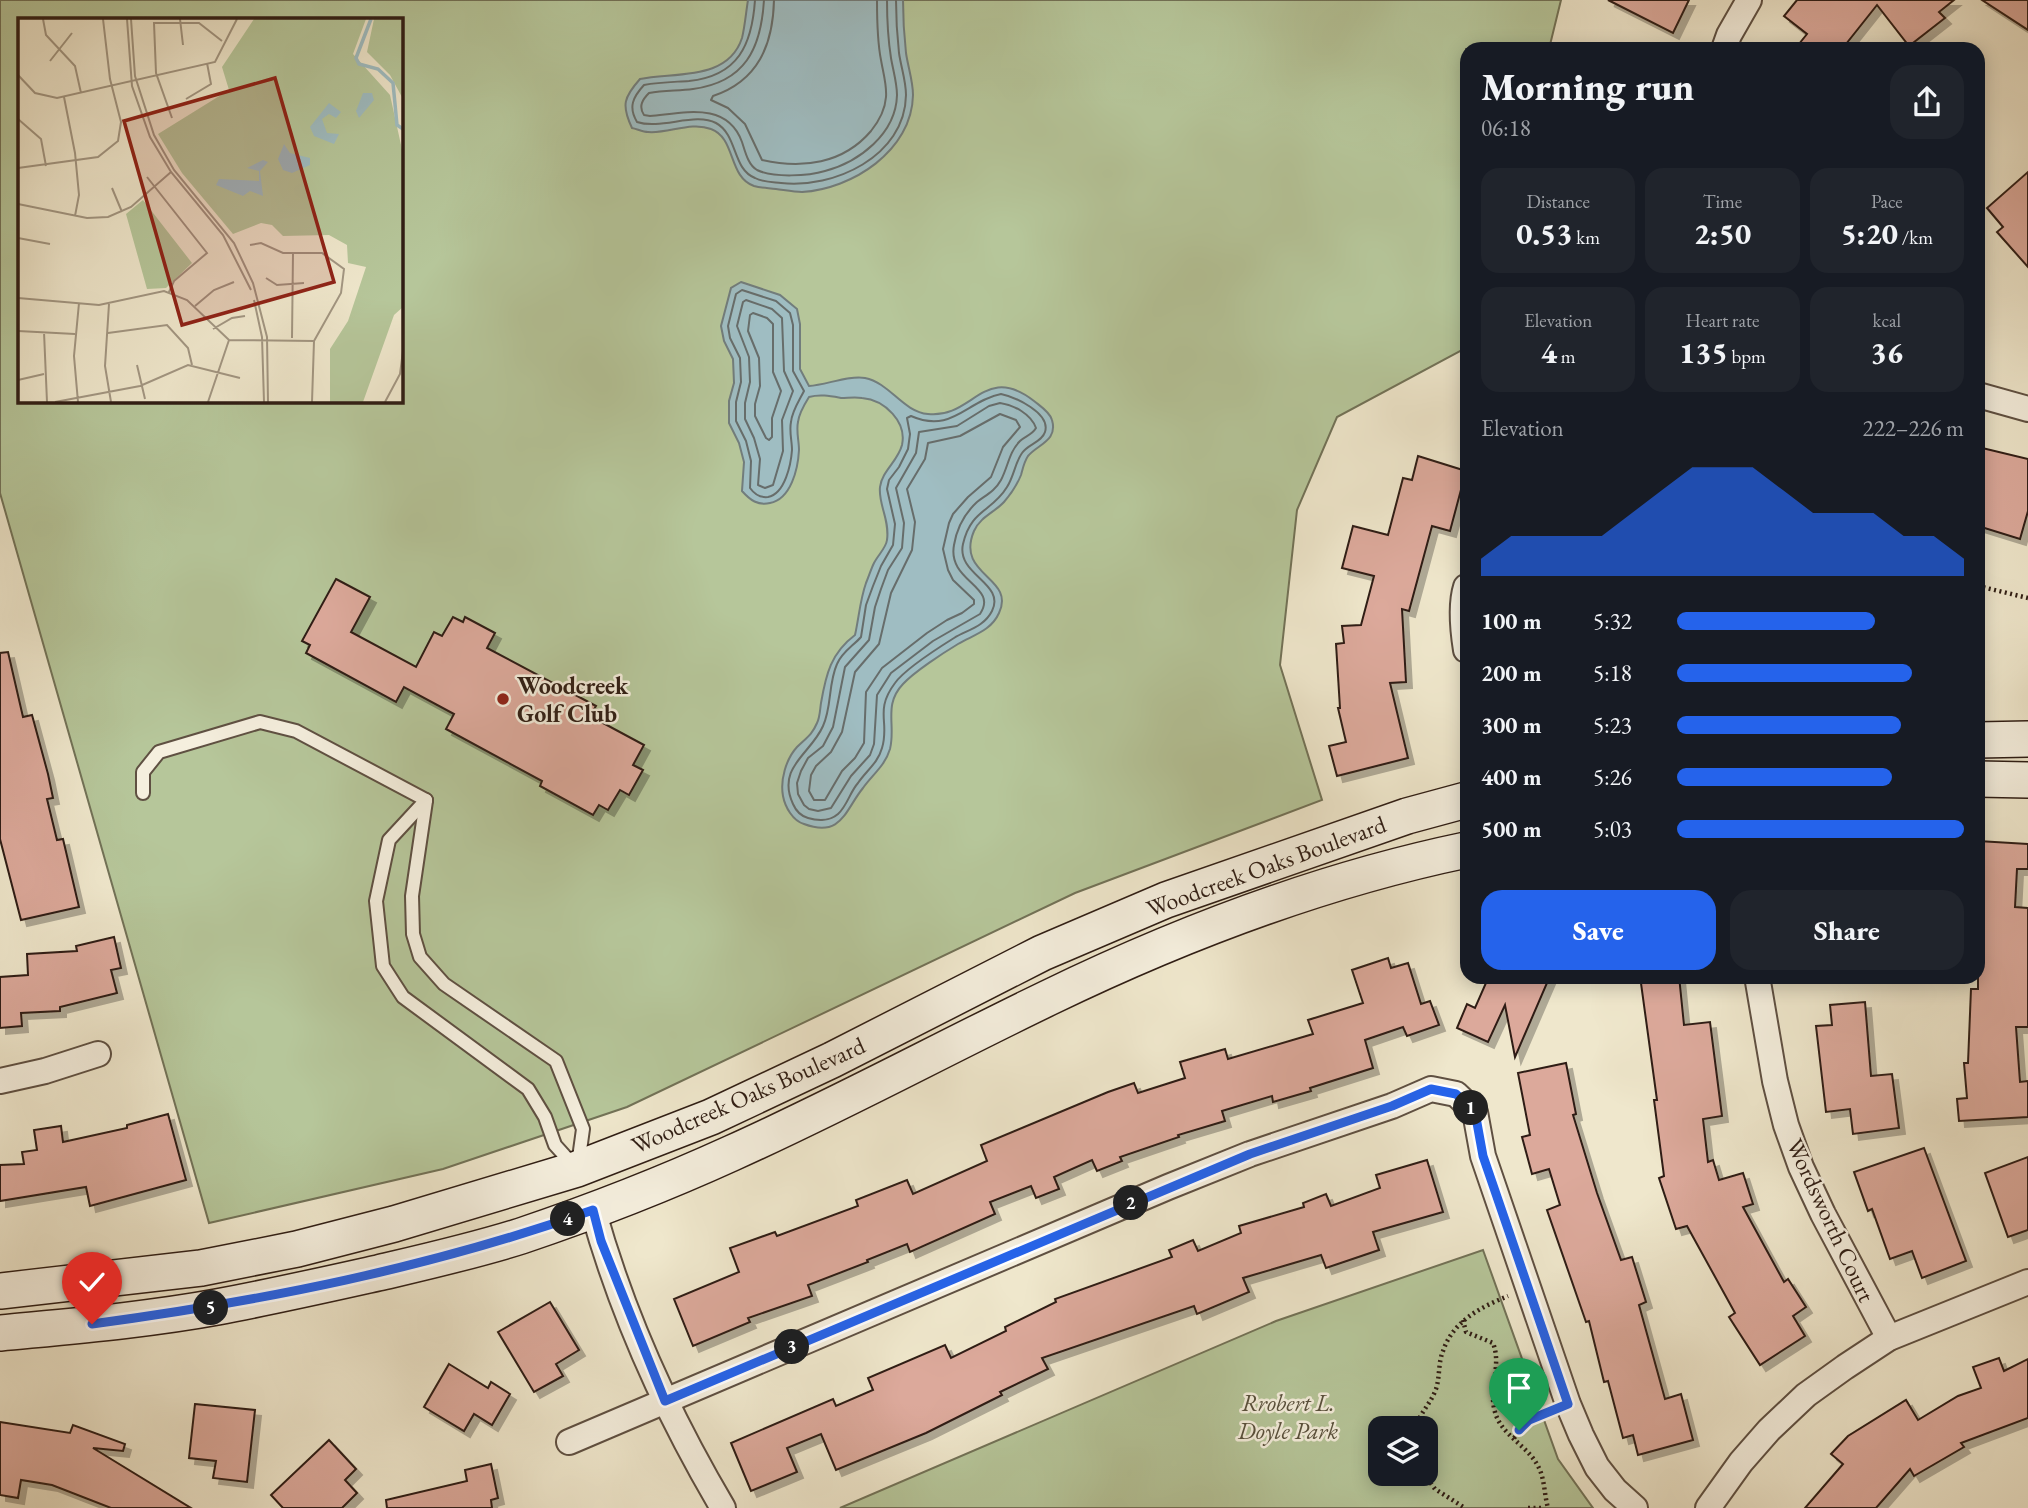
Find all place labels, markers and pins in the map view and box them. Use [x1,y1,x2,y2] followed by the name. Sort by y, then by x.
[517,670,629,729] place label: Woodcreek Golf Club
[495,691,511,707] marker: Woodcreek Golf Club
[1454,1090,1488,1126] pin: 1
[1114,1186,1148,1220] pin: 2
[550,1202,586,1236] pin: 4
[62,1252,122,1324] pin
[194,1290,228,1326] pin: 5
[774,1330,810,1364] pin: 3
[1489,1358,1549,1430] pin

